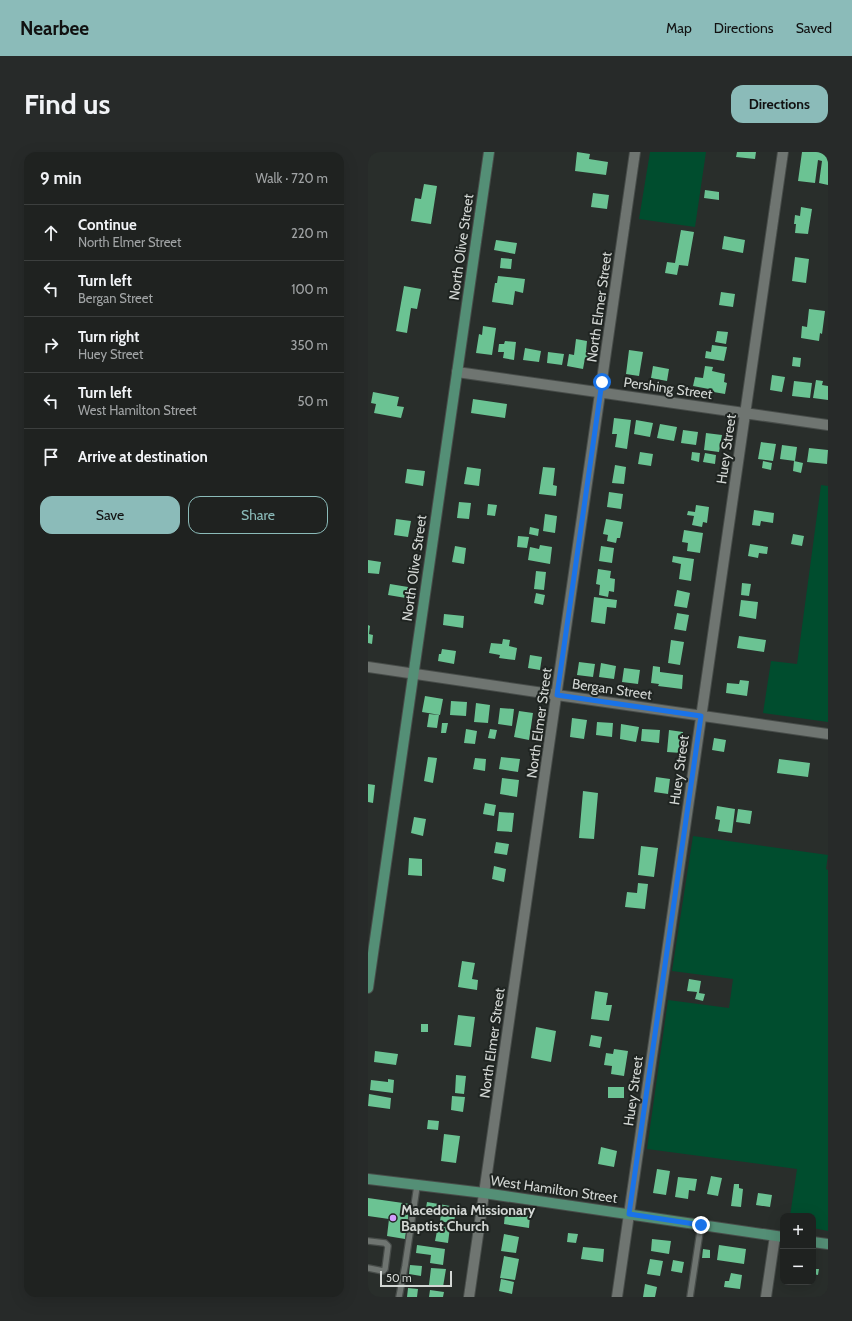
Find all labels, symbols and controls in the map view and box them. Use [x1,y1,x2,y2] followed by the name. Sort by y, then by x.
[20,17,89,40] text: Nearbee
[666,19,692,37] text: Map
[714,19,774,37] text: Directions
[796,19,832,37] text: Saved
[731,85,828,123] button: Directions
[24,87,110,121] text: Find us
[40,168,82,188] text: 9 min
[255,170,328,186] text: Walk · 720 m
[445,192,477,301] street label: North Olive Street
[78,216,137,234] text: Continue
[40,222,62,244] icon: ahead
[291,225,328,241] text: 220 m
[78,234,181,250] text: North Elmer Street
[582,250,616,363] street label: North Elmer Street
[78,272,132,290] text: Turn left
[40,278,62,300] icon: left
[291,281,328,297] text: 100 m
[78,290,153,306] text: Bergan Street
[78,328,139,346] text: Turn right
[40,334,62,356] icon: right
[291,337,328,353] text: 350 m
[78,346,143,362] text: Huey Street
[593,373,611,391] route start
[622,373,714,403] street label: Pershing Street
[78,384,132,402] text: Turn left
[40,390,62,412] icon: left
[298,393,328,409] text: 50 m
[78,402,197,418] text: West Hamilton Street
[712,413,740,485] street label: Huey Street
[40,446,62,468] icon: arrive
[78,448,208,466] text: Arrive at destination
[40,496,180,534] button: Save
[188,496,328,534] button: Share
[398,513,430,622] street label: North Olive Street
[522,666,556,779] street label: North Elmer Street
[571,674,653,704] street label: Bergan Street
[665,734,693,806] street label: Huey Street
[475,986,509,1099] street label: North Elmer Street
[619,1055,647,1127] street label: Huey Street
[489,1171,619,1207] street label: West Hamilton Street
[401,1201,536,1235] place label: Macedonia Missionary Baptist Church
[388,1213,398,1223] marker: Macedonia Missionary Baptist Church
[780,1213,816,1285] map controls
[780,1213,816,1249] button: +
[692,1216,710,1234] route end
[780,1249,816,1285] button: −
[380,1269,452,1288] scale bar
[386,1271,412,1285] text: 50 m

